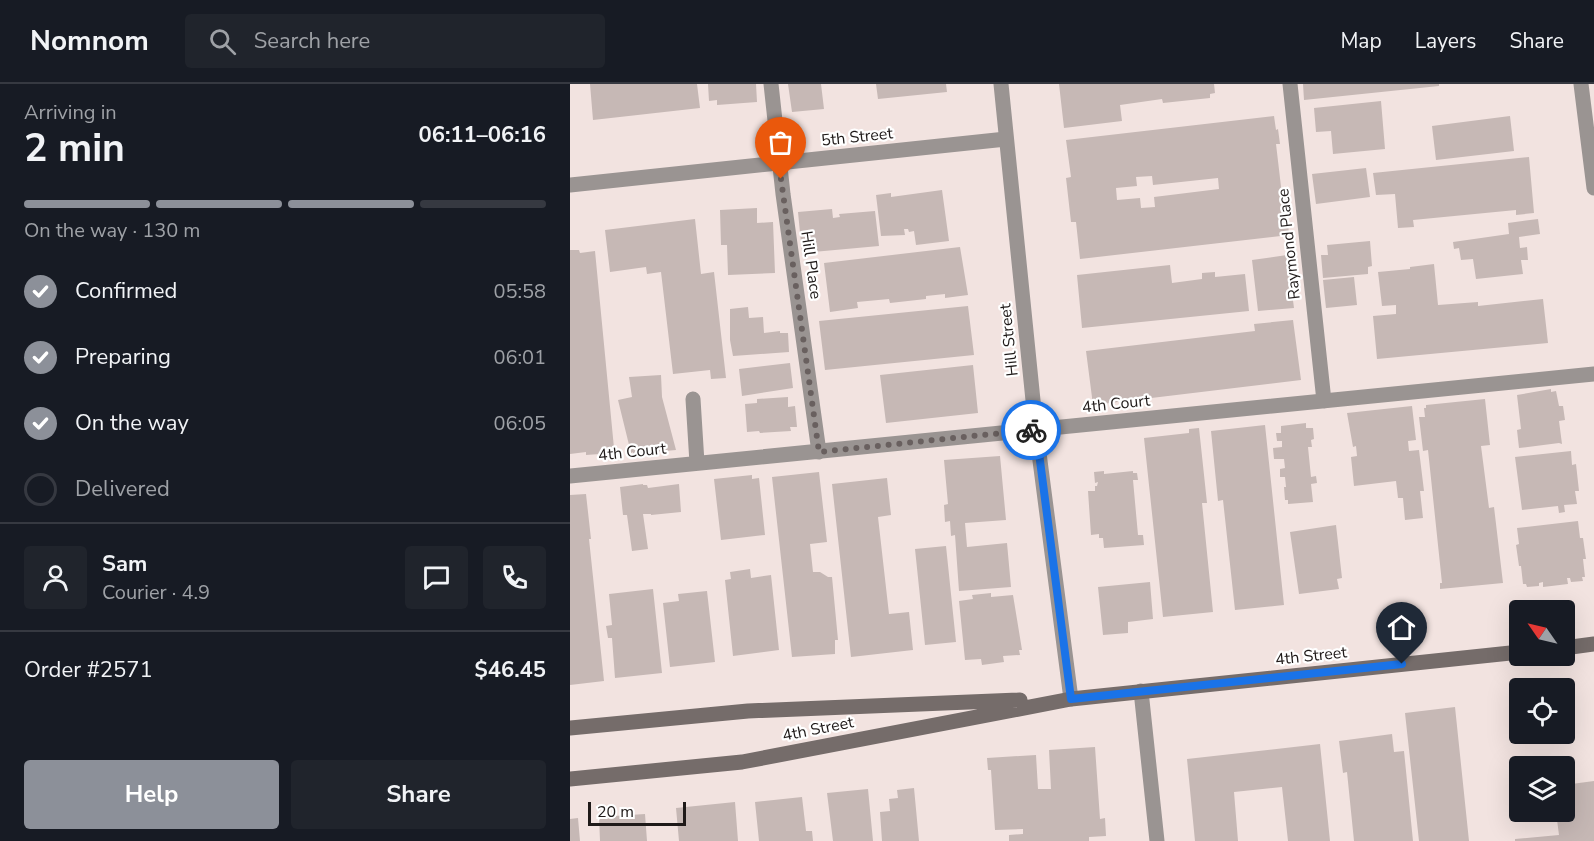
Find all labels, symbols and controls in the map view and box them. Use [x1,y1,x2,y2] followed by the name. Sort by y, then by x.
[185,14,605,68] search box
[30,22,149,60] text: Nomnom
[206,25,239,58] icon: search
[254,26,370,56] text: Search here
[1340,27,1382,55] text: Map
[1415,27,1476,55] text: Layers
[1509,27,1564,55] text: Share
[24,99,117,126] text: Arriving in
[755,117,806,179] pin
[418,120,546,150] text: 06:11–06:16
[24,122,125,175] text: 2 min
[820,122,894,152] street label: 5th Street
[764,126,797,159] icon: bag
[1272,187,1306,301] street label: Raymond Place
[24,217,200,244] text: On the way · 130 m
[795,230,827,300] street label: Hill Place
[24,275,57,308] icon: check
[75,276,177,306] text: Confirmed
[493,278,546,305] text: 05:58
[994,302,1024,378] street label: Hill Street
[24,341,57,374] icon: check
[75,342,171,372] text: Preparing
[493,344,546,371] text: 06:01
[1081,389,1151,419] street label: 4th Court
[1001,400,1061,460] courier
[24,407,57,440] icon: check
[75,408,189,438] text: On the way
[493,410,546,437] text: 06:05
[1015,414,1048,447] icon: bike
[597,437,667,467] street label: 4th Court
[75,474,170,504] text: Delivered
[24,546,87,609] button: person
[405,546,468,609] button: chat
[483,546,546,609] button: phone
[102,549,147,579] text: Sam
[102,579,210,606] text: Courier · 4.9
[1509,600,1575,666] north arrow
[1509,600,1575,822] map controls
[1376,602,1427,664] pin
[1385,611,1418,644] icon: home
[1274,641,1348,671] street label: 4th Street
[24,655,153,685] text: Order #2571
[475,655,546,685] text: $46.45
[1509,678,1575,744] button: locate
[781,711,856,747] street label: 4th Street
[1509,756,1575,822] button: layers
[24,760,279,829] button: Help
[291,760,546,829] button: Share
[588,799,686,826] scale bar
[597,801,634,823] text: 20 m

